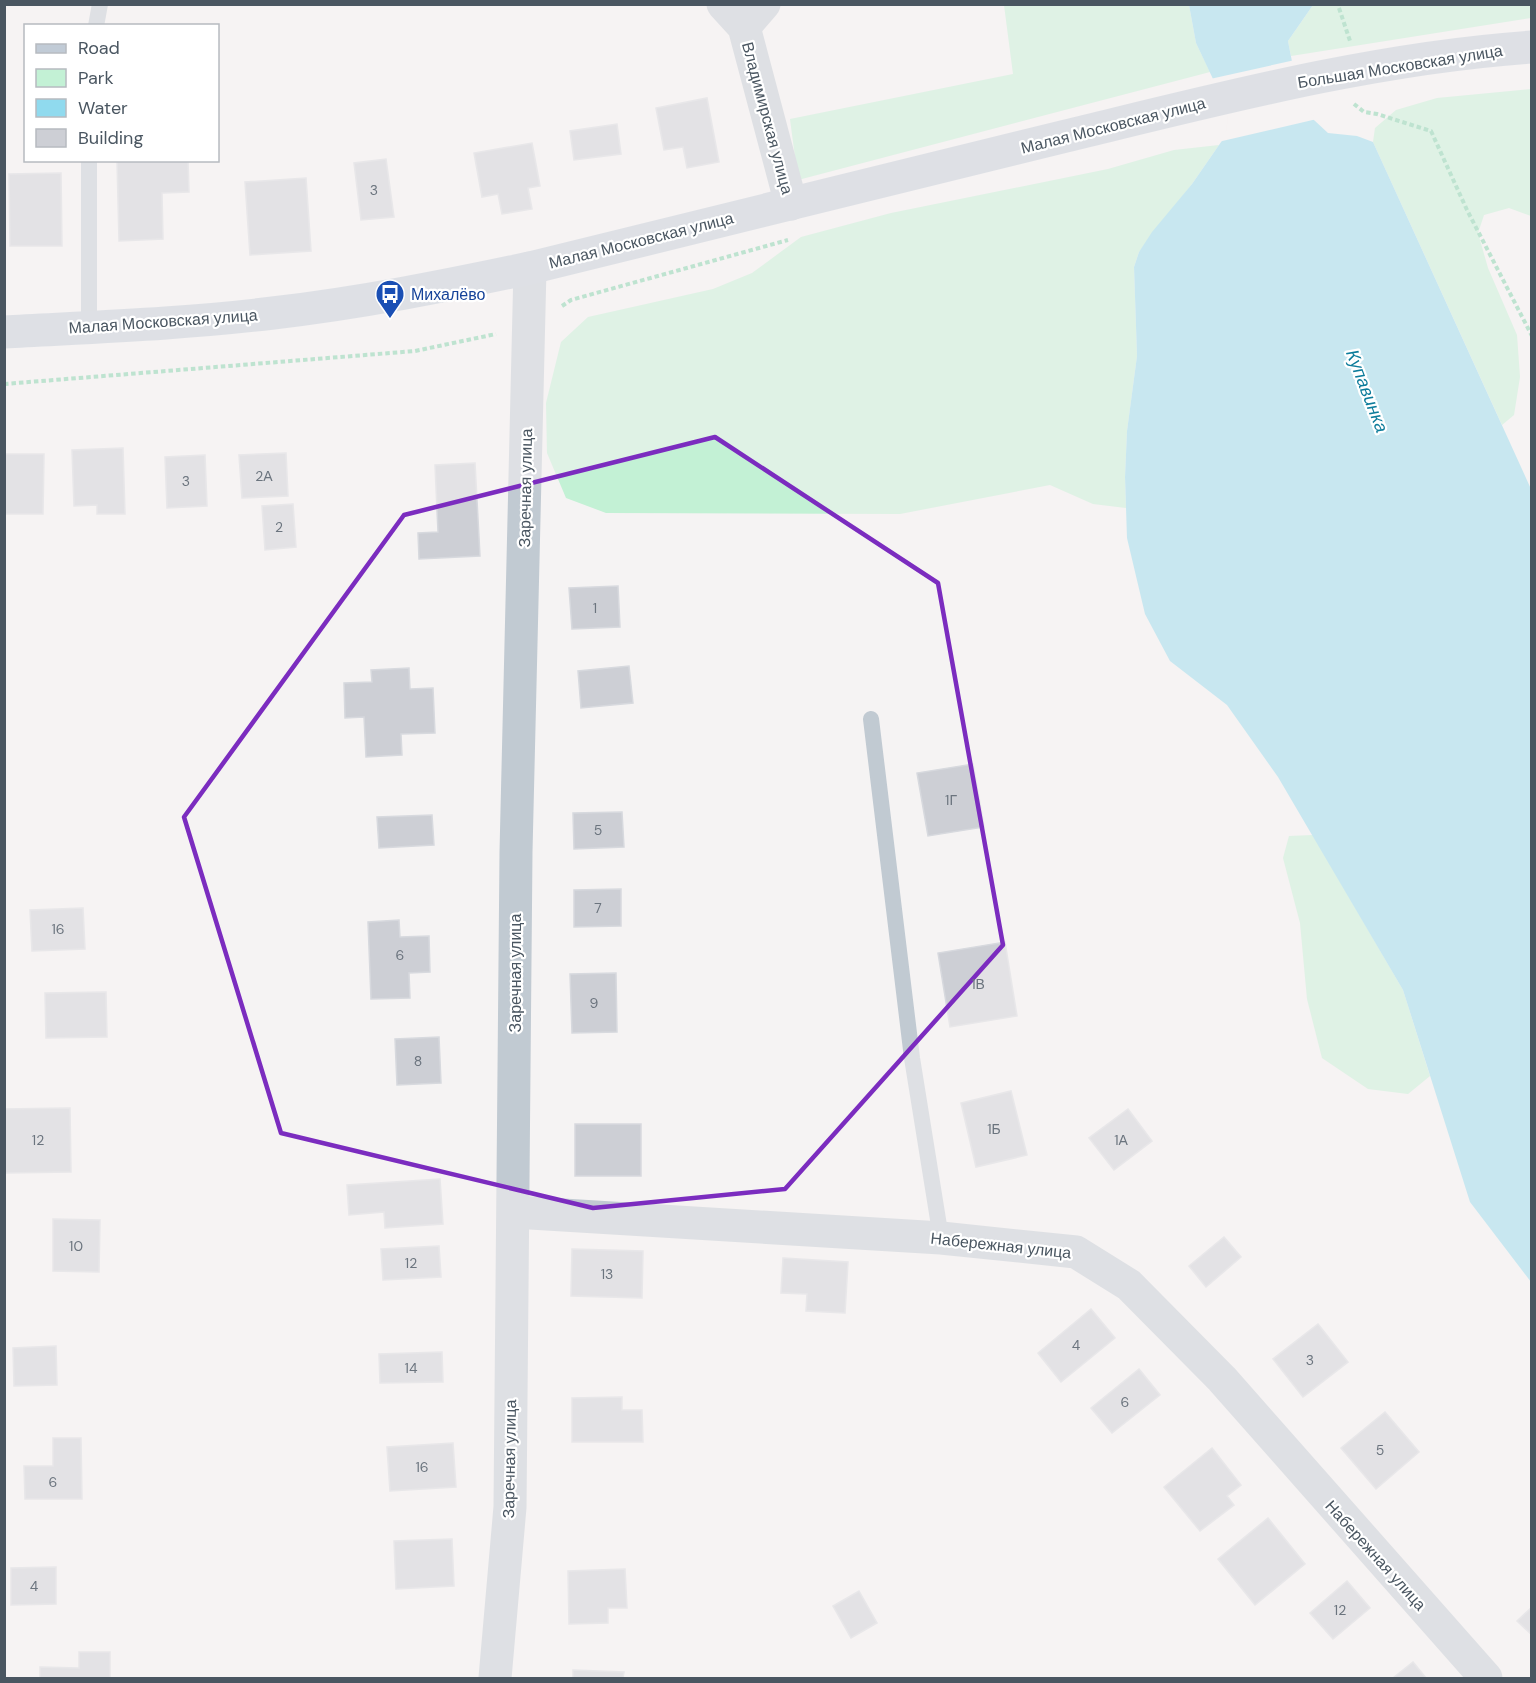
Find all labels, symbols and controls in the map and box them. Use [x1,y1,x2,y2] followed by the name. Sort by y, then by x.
[24,24,219,162] legend
[78,36,120,60] text: Road
[737,40,798,197] street label: Владимирская улица
[1296,40,1504,93] street label: Большая Московская улица
[78,66,114,90] text: Park
[1019,92,1208,159] street label: Малая Московская улица
[78,96,128,120] text: Water
[78,126,143,150] text: Building
[370,181,378,199] house number: 3
[547,207,736,274] street label: Малая Московская улица
[374,278,406,320] bus stop icon: Михалёво
[411,284,486,305] place label: Михалёво
[68,304,258,339] street label: Малая Московская улица
[1340,346,1394,436] water label: Купавинка
[514,428,537,548] street label: Заречная улица
[255,467,273,485] house number: 2А
[182,472,190,490] house number: 3
[275,518,283,536] house number: 2
[593,599,597,617] house number: 1
[945,791,957,809] house number: 1Г
[594,821,602,839] house number: 5
[594,899,602,917] house number: 7
[505,914,526,1032] street label: Заречная улица
[51,920,65,938] house number: 16
[396,946,404,964] house number: 6
[971,975,985,993] house number: 1В
[590,994,599,1012] house number: 9
[414,1052,422,1070] house number: 8
[987,1120,1001,1138] house number: 1Б
[32,1131,44,1149] house number: 12
[1114,1131,1129,1149] house number: 1А
[930,1228,1072,1263] street label: Набережная улица
[69,1237,83,1255] house number: 10
[405,1254,417,1272] house number: 12
[601,1265,613,1283] house number: 13
[1072,1336,1081,1354] house number: 4
[1306,1351,1314,1369] house number: 3
[405,1359,418,1377] house number: 14
[1121,1393,1129,1411] house number: 6
[498,1399,521,1519] street label: Заречная улица
[1376,1441,1384,1459] house number: 5
[415,1458,429,1476] house number: 16
[49,1473,57,1491] house number: 6
[1321,1496,1431,1615] street label: Набережная улица
[30,1577,39,1595] house number: 4
[1334,1601,1346,1619] house number: 12

